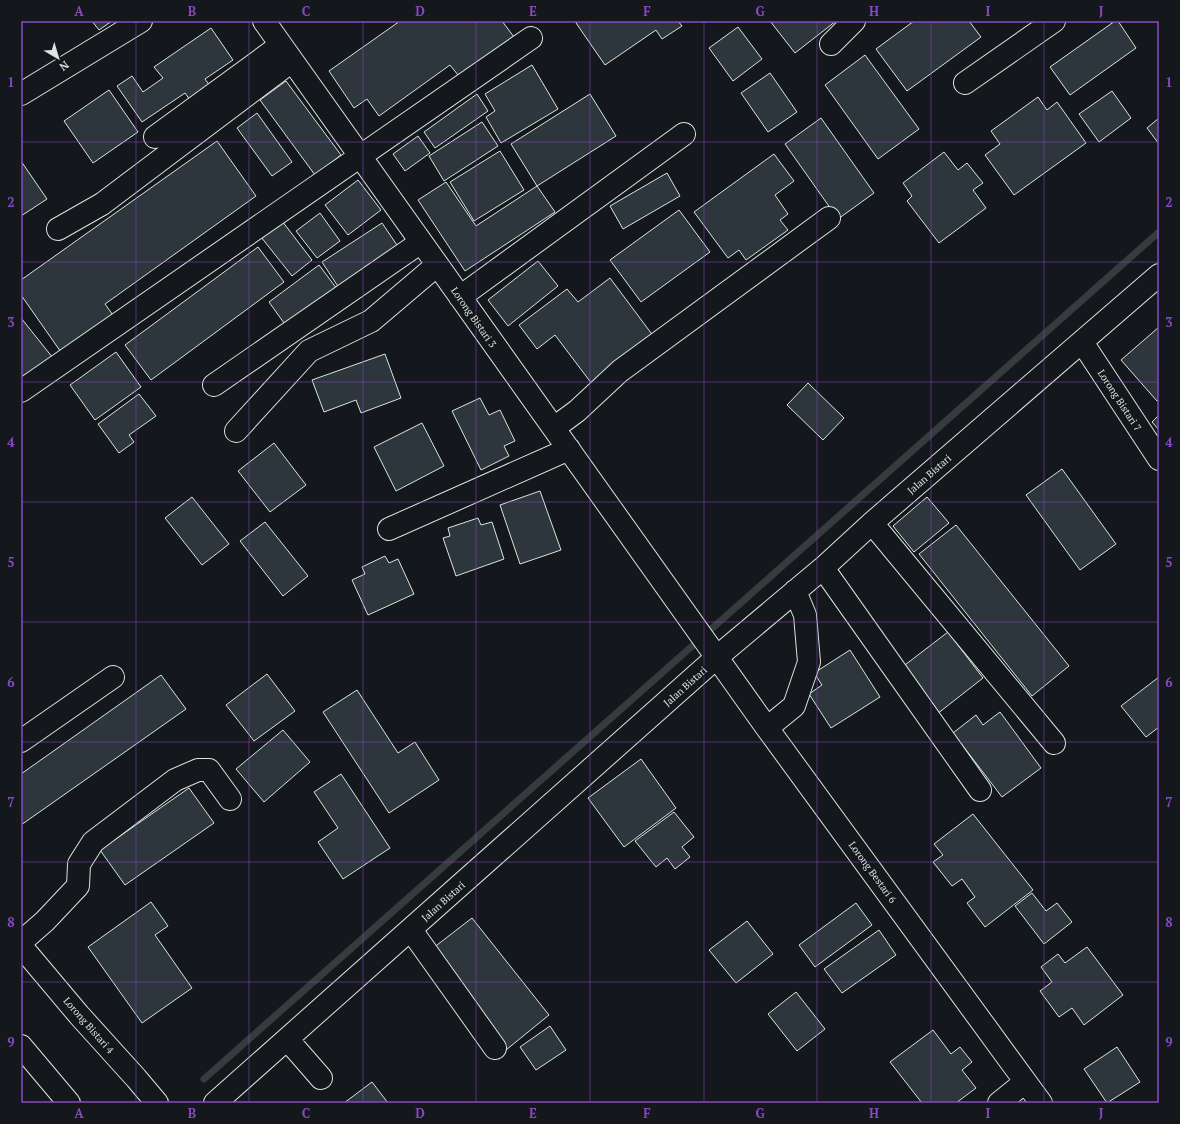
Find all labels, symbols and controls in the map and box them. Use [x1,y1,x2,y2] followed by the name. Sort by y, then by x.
[74,2,84,20] text: A
[188,2,196,20] text: B
[302,2,310,20] text: C
[415,2,425,20] text: D
[529,2,537,20] text: E
[643,2,651,20] text: F
[755,2,765,20] text: G
[869,2,879,20] text: H
[986,2,991,20] text: I
[1099,2,1104,20] text: J
[38,38,78,78] north arrow
[56,58,72,74] text: N
[7,73,15,91] text: 1
[1165,73,1173,91] text: 1
[7,193,15,211] text: 2
[1165,193,1173,211] text: 2
[448,285,499,350] street label: Lorong Bistari 3
[7,313,15,331] text: 3
[1165,313,1173,331] text: 3
[1095,367,1144,434] street label: Lorong Bistari 7
[7,433,15,451] text: 4
[1165,433,1173,451] text: 4
[905,452,954,497] street label: Jalan Bistari
[7,553,15,571] text: 5
[1165,553,1173,571] text: 5
[661,663,710,709] street label: Jalan Bistari
[7,673,15,691] text: 6
[1165,673,1173,691] text: 6
[7,793,15,811] text: 7
[1165,793,1173,811] text: 7
[846,839,900,906] street label: Lorong Bestari 6
[419,878,468,924] street label: Jalan Bistari
[7,913,15,931] text: 8
[1165,913,1173,931] text: 8
[60,994,117,1057] street label: Lorong Bistari 4
[7,1033,15,1051] text: 9
[1165,1033,1173,1051] text: 9
[74,1104,84,1122] text: A
[188,1104,196,1122] text: B
[302,1104,310,1122] text: C
[415,1104,425,1122] text: D
[529,1104,537,1122] text: E
[643,1104,651,1122] text: F
[755,1104,765,1122] text: G
[869,1104,879,1122] text: H
[986,1104,991,1122] text: I
[1099,1104,1104,1122] text: J

